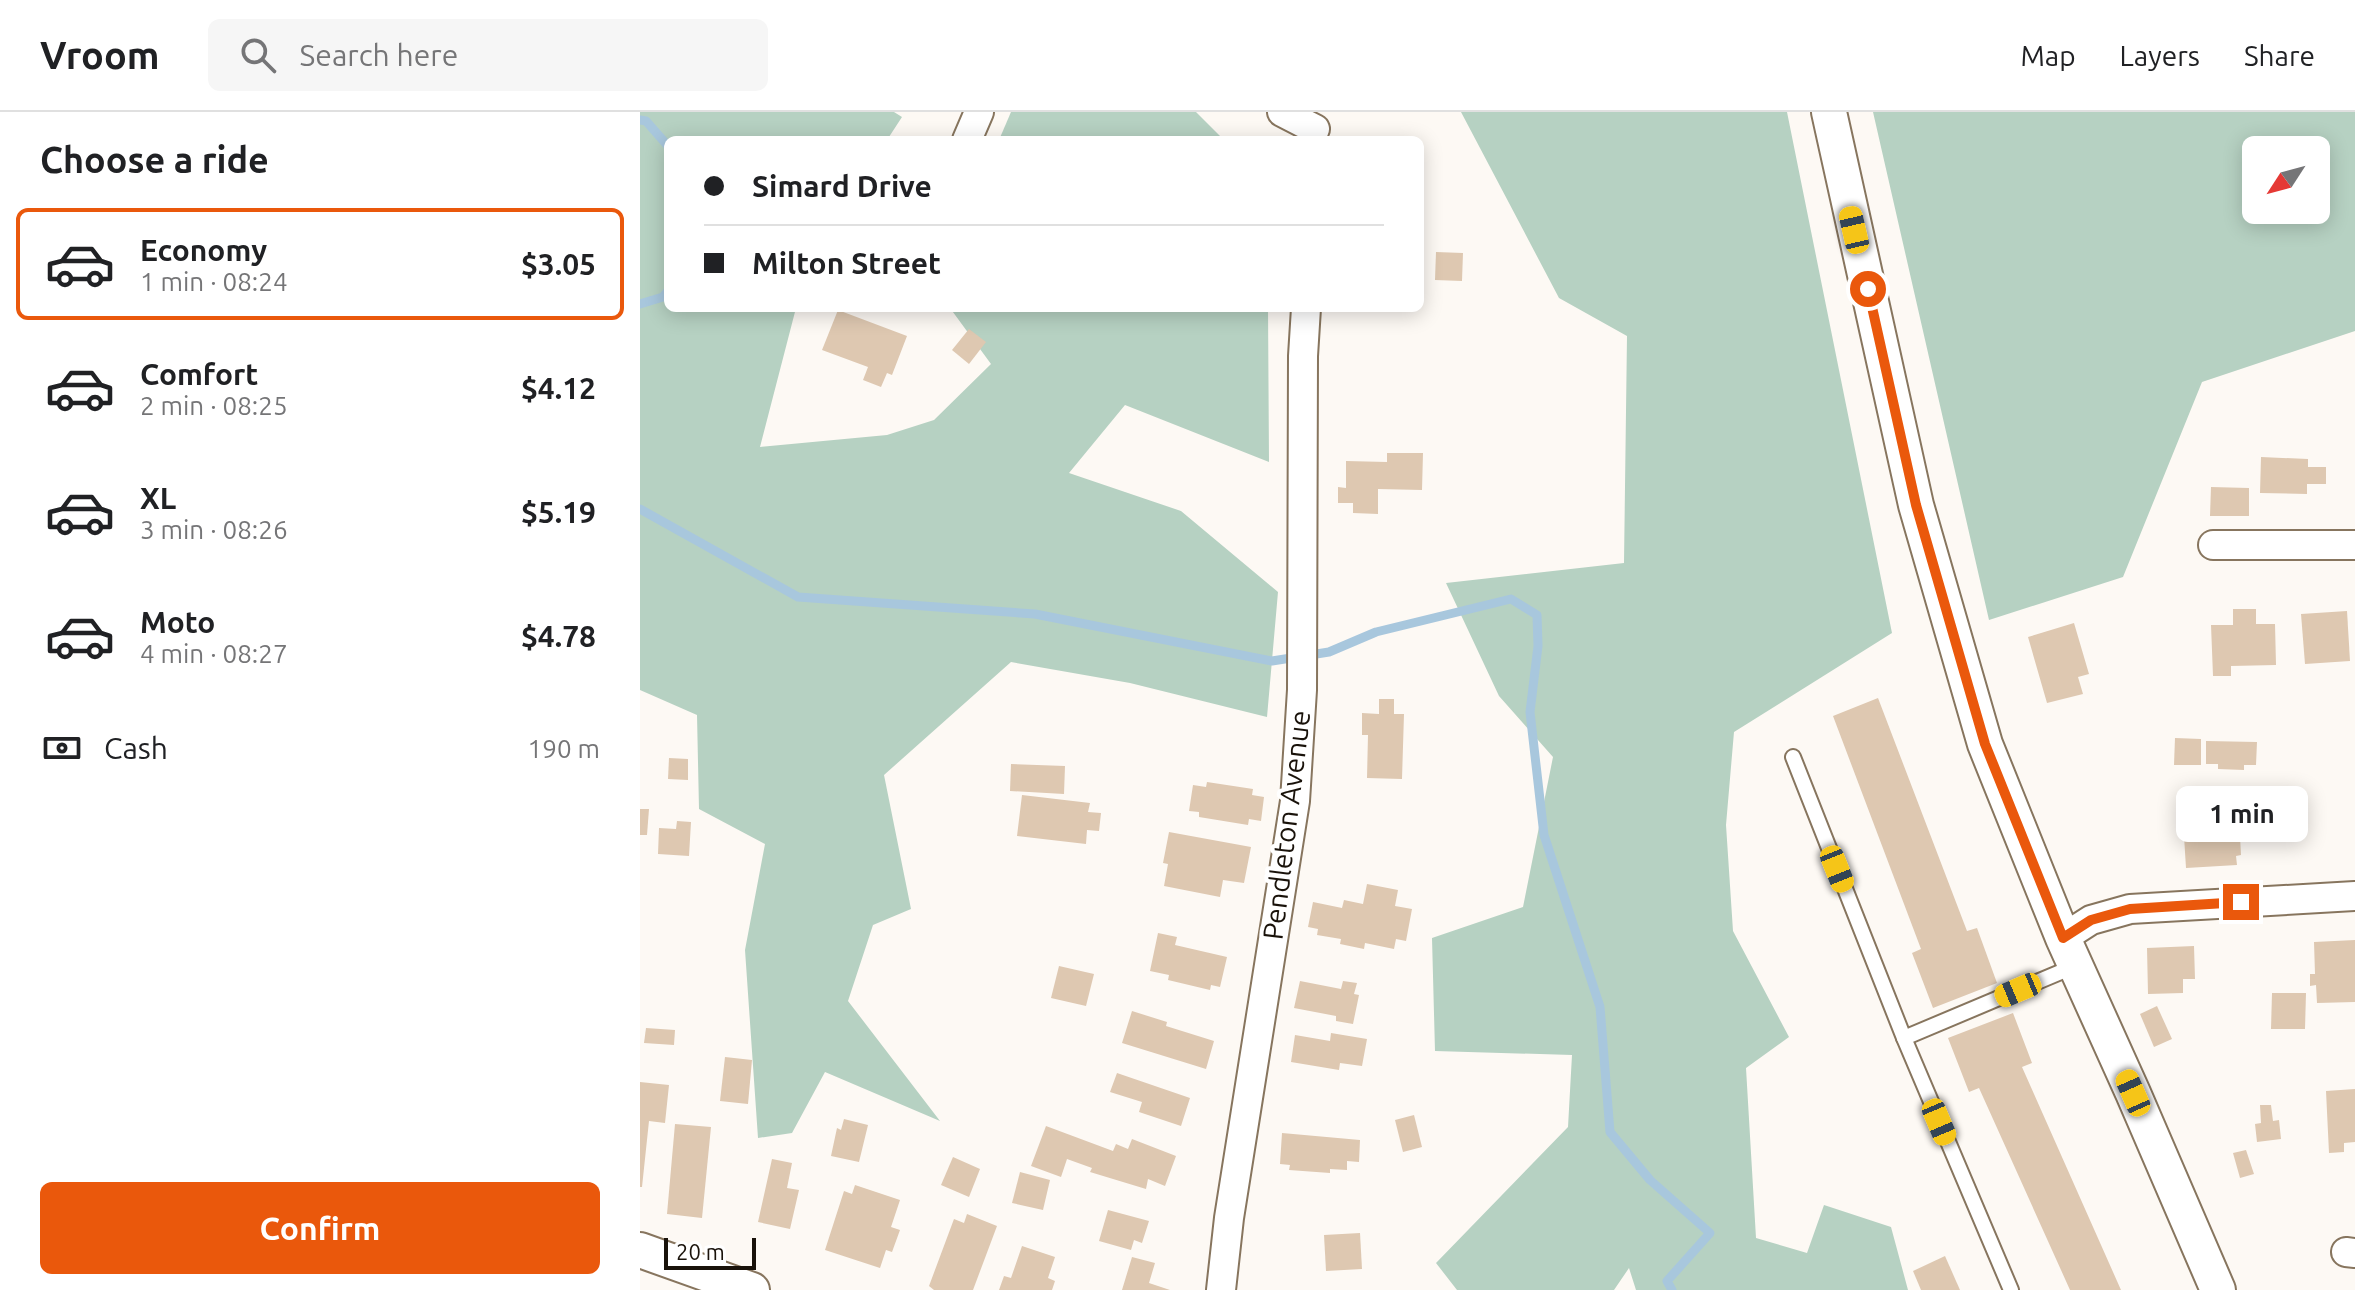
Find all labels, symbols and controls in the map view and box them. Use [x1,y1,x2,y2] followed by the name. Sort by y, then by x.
[208,19,768,91] search box
[236,33,280,77] icon: search
[40,34,160,76] text: Vroom
[300,38,458,72] text: Search here
[2020,40,2076,71] text: Map
[2120,40,2200,71] text: Layers
[2244,40,2315,71] text: Share
[2242,136,2330,224] north arrow
[2242,136,2330,224] map controls
[40,139,269,180] text: Choose a ride
[752,169,932,203] text: Simard Drive
[1837,204,1871,256] car
[44,228,116,300] icon: car
[140,233,267,267] text: Economy
[752,246,941,280] text: Milton Street
[521,247,596,281] text: $3.05
[140,267,288,296] text: 1 min · 08:24
[1850,271,1886,307] route start
[44,352,116,424] icon: car
[140,357,258,391] text: Comfort
[521,371,596,405] text: $4.12
[140,391,288,420] text: 2 min · 08:25
[44,476,116,548] icon: car
[140,481,176,515] text: XL
[521,495,596,529] text: $5.19
[140,515,288,544] text: 3 min · 08:26
[44,600,116,672] icon: car
[140,605,215,639] text: Moto
[521,619,596,653] text: $4.78
[140,639,288,668] text: 4 min · 08:27
[1257,709,1315,941] street label: Pendleton Avenue
[40,726,84,770] icon: cash
[104,731,168,765] text: Cash
[528,734,600,763] text: 190 m
[2175,786,2307,842] callout: 1 min
[2209,799,2275,828] text: 1 min
[1817,842,1857,896] car
[2223,884,2259,920] route end
[1991,970,2045,1010] car
[2112,1066,2154,1120] car
[1919,1095,1959,1149] car
[40,1182,600,1274] button: Confirm
[664,1234,756,1270] scale bar
[676,1239,725,1264] text: 20 m

